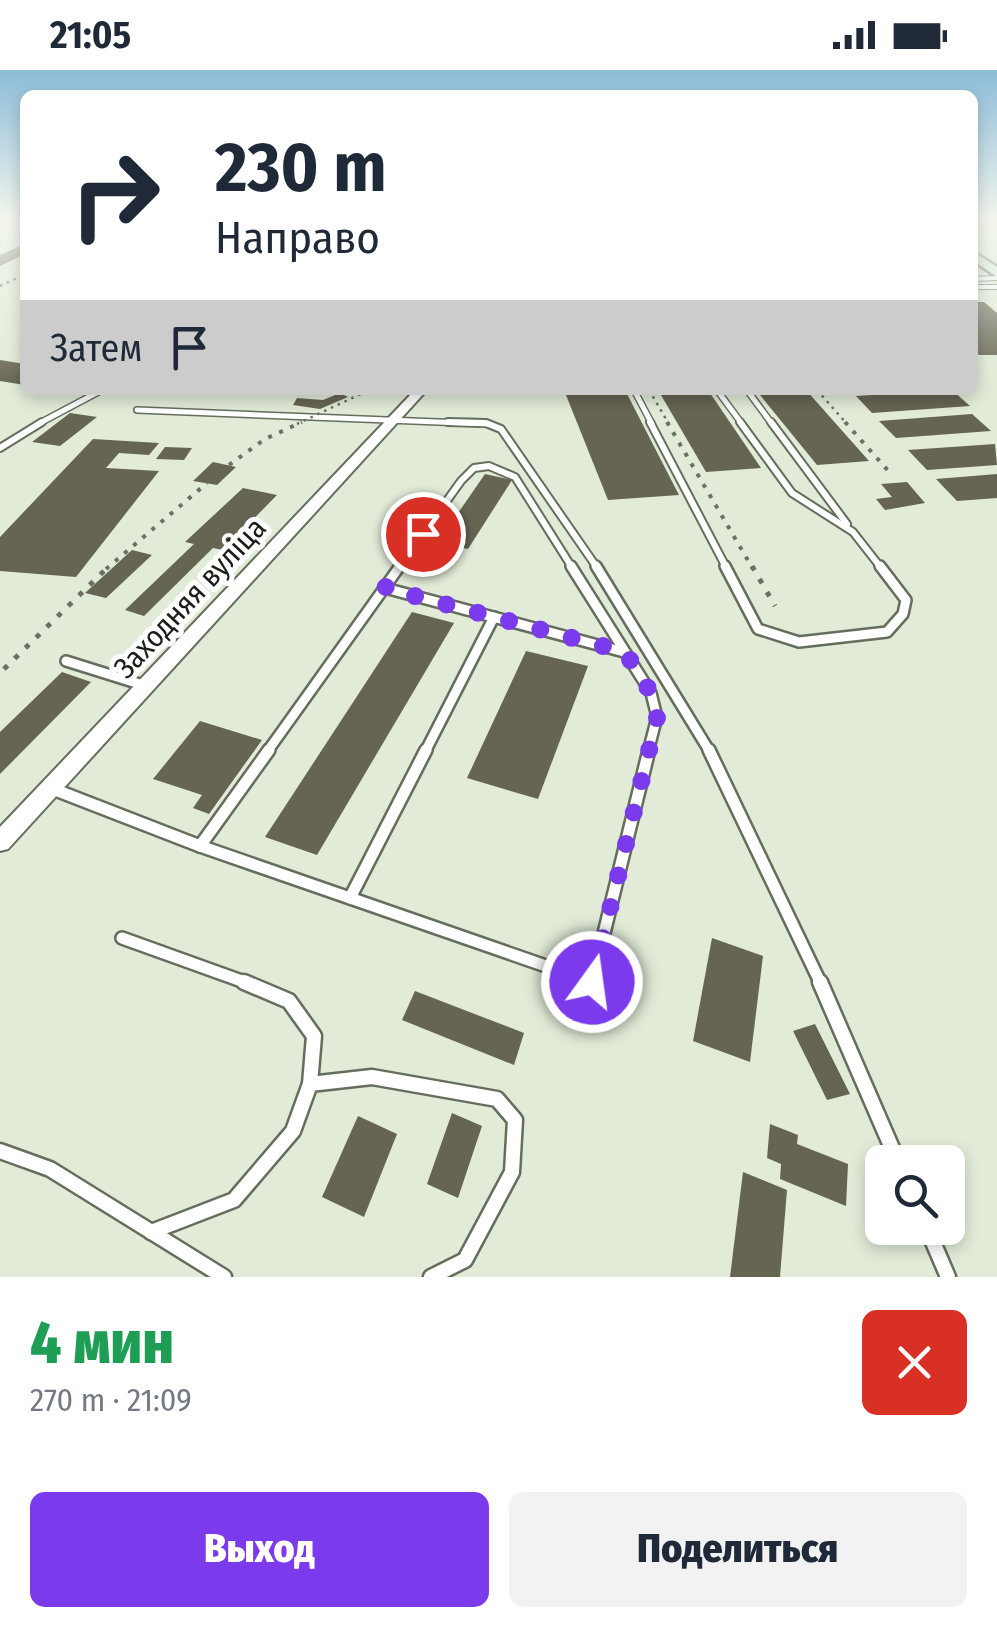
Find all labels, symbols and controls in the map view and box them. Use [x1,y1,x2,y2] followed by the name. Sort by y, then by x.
[50,12,131,58] text: 21:05
[215,126,387,210] text: 230 m
[50,130,180,260] icon: right
[215,211,380,265] text: Направо
[162,320,217,375] icon: arrive
[50,325,142,371] text: Затем
[381,492,466,577] pin
[396,507,451,562] icon: arrive
[106,510,274,686] street label: Заходняя вуліца
[540,930,644,1034] position arrow
[865,1145,965,1245] map controls
[865,1145,965,1245] button: search
[30,1307,174,1379] text: 4 мин
[862,1310,967,1415] button: close
[30,1381,192,1419] text: 270 m · 21:09
[30,1492,489,1607] button: Выход
[509,1492,967,1607] button: Поделиться

